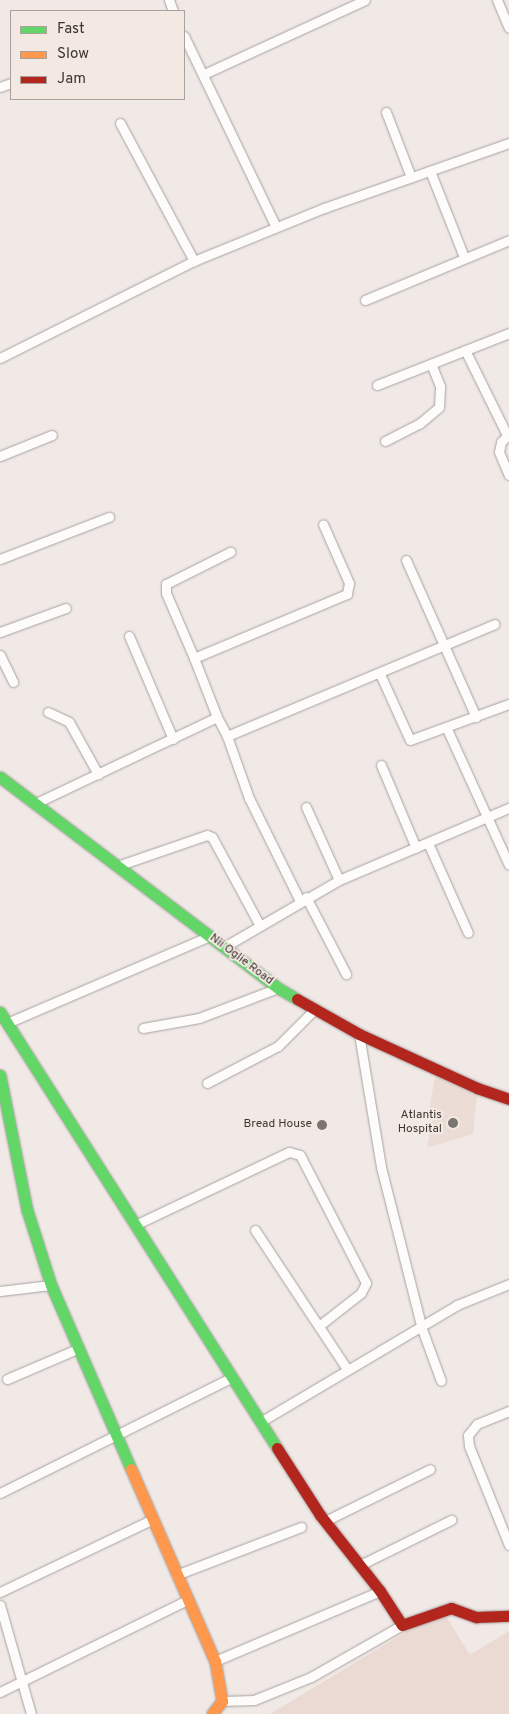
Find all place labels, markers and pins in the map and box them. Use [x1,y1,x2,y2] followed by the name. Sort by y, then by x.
[398,1109,442,1137] place label: Atlantis Hospital
[446,1116,460,1130] marker: Atlantis Hospital
[243,1118,312,1132] place label: Bread House
[316,1119,328,1131] marker: Bread House

